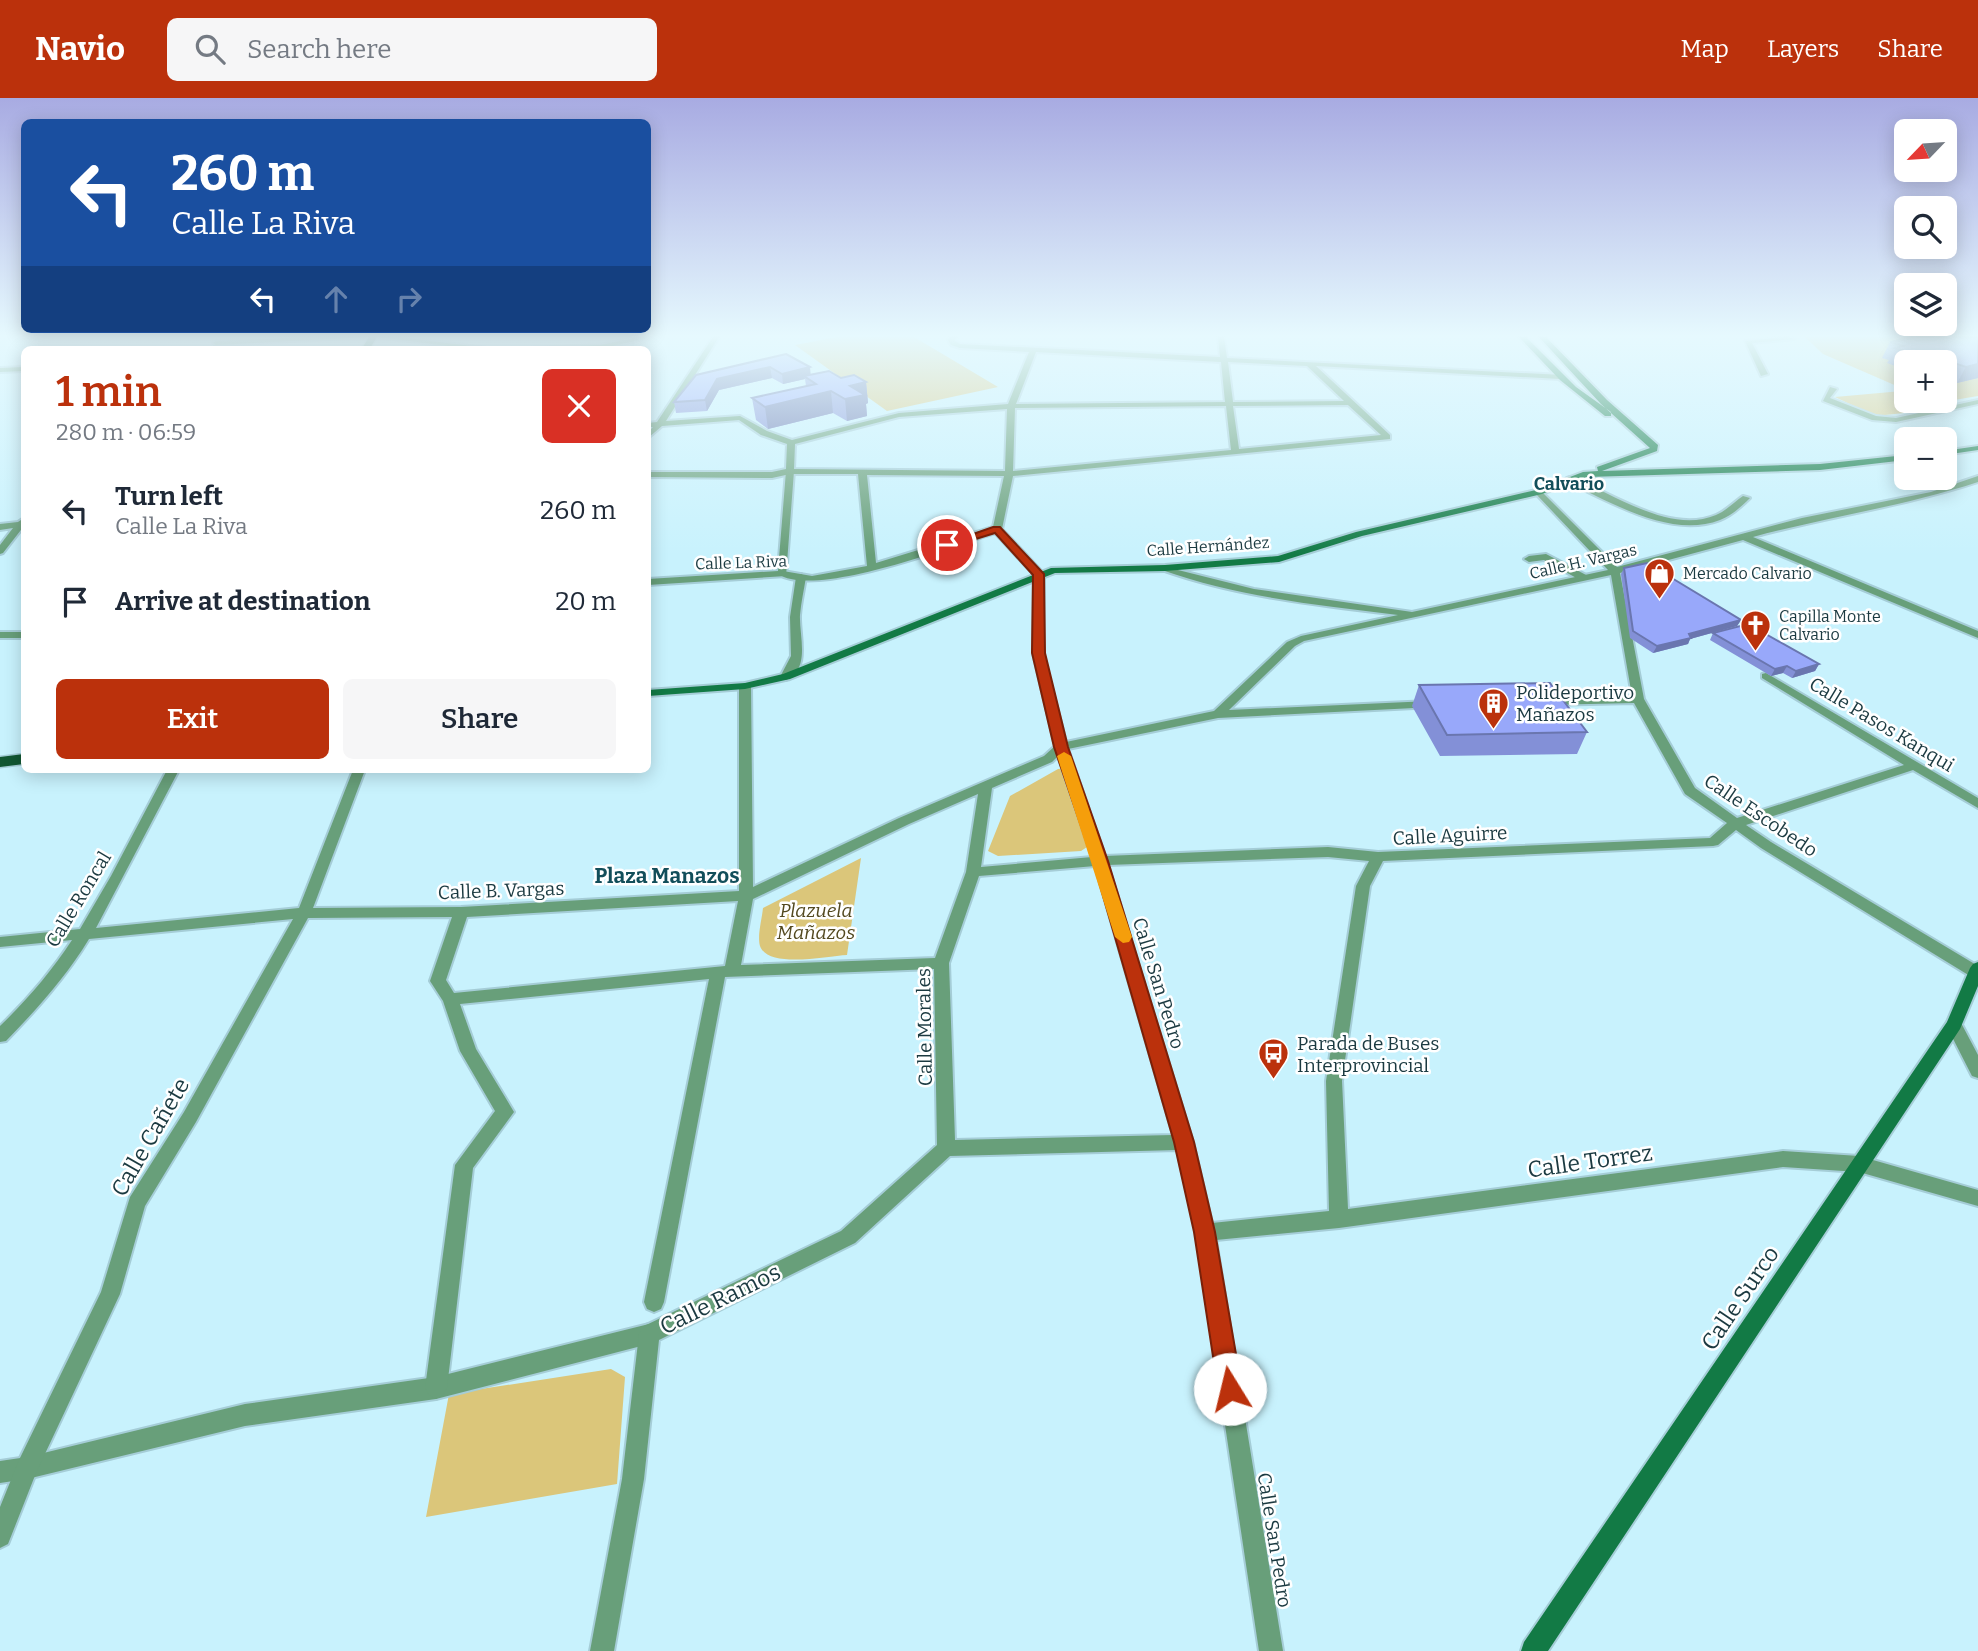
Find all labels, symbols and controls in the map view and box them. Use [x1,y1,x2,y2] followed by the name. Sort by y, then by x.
[167,18,657,81] search box
[35,29,125,69] text: Navio
[191,30,229,68] icon: search
[247,34,391,65] text: Search here
[1681,35,1729,63] text: Map
[1767,35,1839,63] text: Layers
[1877,35,1943,63] text: Share
[1894,119,1956,182] north arrow
[1894,119,1957,490] map controls
[171,144,314,203] text: 260 m
[56,147,147,238] icon: left
[1894,196,1957,259] button: search
[171,204,355,242] text: Calle La Riva
[1894,273,1957,336] button: layers
[244,280,282,318] icon: left
[317,280,355,318] icon: ahead
[390,280,428,318] icon: right
[1894,350,1957,413] button: +
[56,367,162,417] text: 1 min
[542,369,616,443] button: close
[56,418,196,446] text: 280 m · 06:59
[1894,427,1957,490] button: −
[1534,473,1604,495] district label: Calvario
[115,481,223,512] text: Turn left
[56,492,94,530] icon: left
[540,495,616,526] text: 260 m
[115,512,247,540] text: Calle La Riva
[917,515,977,575] pin
[928,526,966,564] icon: arrive
[1146,533,1270,560] street label: Calle Hernández
[1528,540,1639,583] street label: Calle H. Vargas
[695,551,788,574] street label: Calle La Riva
[1643,556,1677,600] shop icon: Mercado Calvario
[1683,564,1812,583] place label: Mercado Calvario
[56,583,94,621] icon: arrive
[115,586,370,617] text: Arrive at destination
[555,586,616,617] text: 20 m
[1779,607,1881,644] place label: Capilla Monte Calvario
[1739,608,1773,652] church icon: Capilla Monte Calvario
[1805,672,1959,777] street label: Calle Pasos Kanqui
[56,679,329,759] button: Exit
[343,679,616,759] button: Share
[1516,681,1634,726] place label: Polideportivo Mañazos
[1476,686,1510,730] building icon: Polideportivo Mañazos
[1700,769,1822,862] street label: Calle Escobedo
[1392,821,1508,850] street label: Calle Aguirre
[41,847,116,951] street label: Calle Roncal
[594,863,740,889] district label: Plaza Manazos
[437,877,565,904] street label: Calle B. Vargas
[777,899,855,944] park label: Plazuela Mañazos
[1128,915,1189,1052] street label: Calle San Pedro
[912,968,937,1086] street label: Calle Morales
[1297,1032,1439,1077] place label: Parada de Buses Interprovincial
[1257,1037,1291,1081] bus stop icon: Parada de Buses Interprovincial
[105,1073,195,1201] street label: Calle Cañete
[1526,1138,1654,1184] street label: Calle Torrez
[1695,1241,1785,1355] street label: Calle Surco
[655,1258,785,1340] street label: Calle Ramos
[1193,1352,1267,1426] position arrow
[1253,1471,1297,1609] street label: Calle San Pedro

